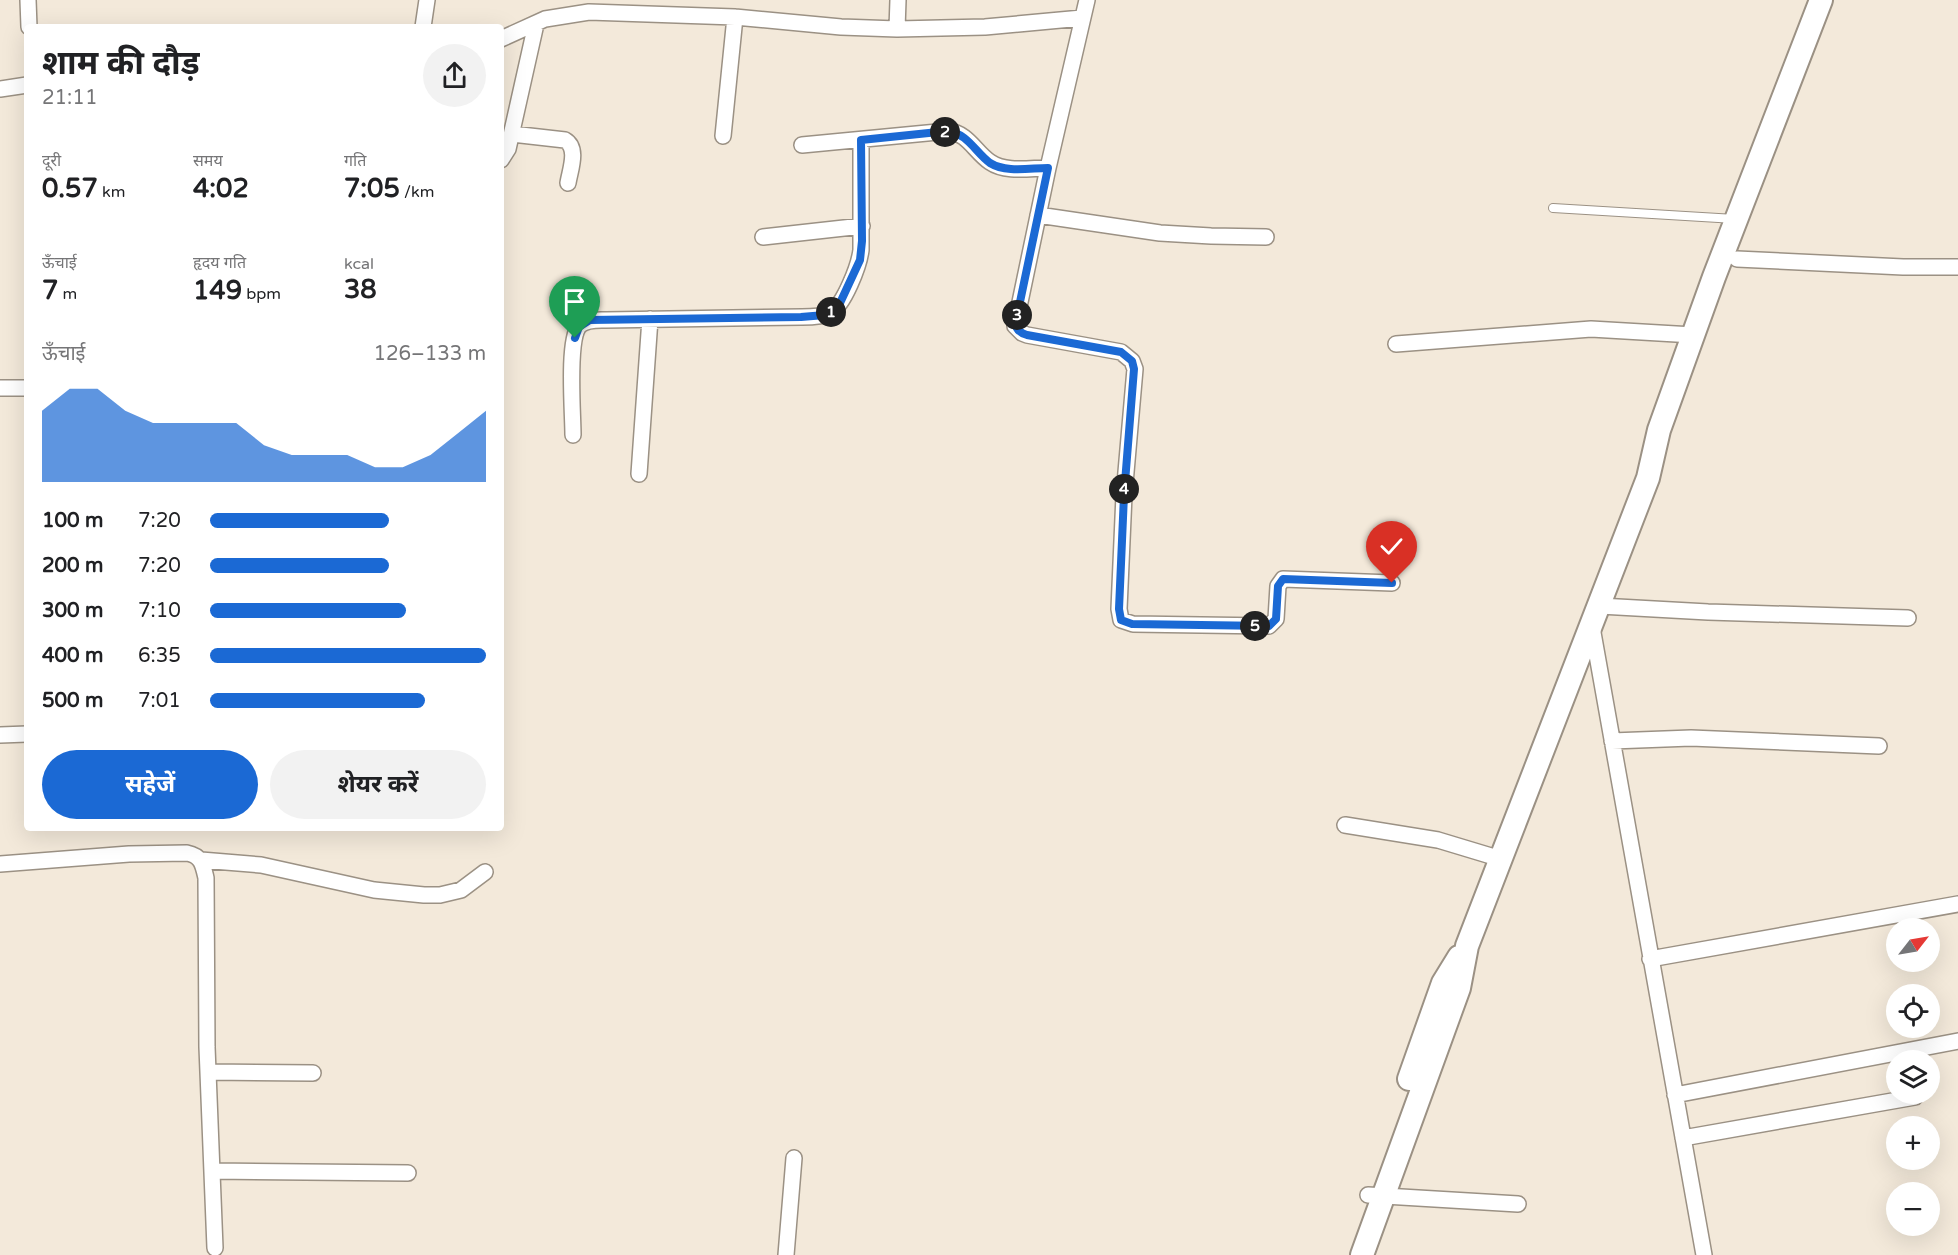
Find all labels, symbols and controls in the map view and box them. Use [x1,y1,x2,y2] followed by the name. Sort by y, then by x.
[42,44,200,83] text: शाम की दौड़
[423,44,486,107] button: share
[42,86,97,110] text: 21:11
[930,117,960,147] pin: 2
[940,122,950,142] text: 2
[42,151,61,171] text: दूरी
[193,151,223,171] text: समय
[344,151,366,171] text: गति
[42,173,98,204] text: 0.57
[193,173,249,204] text: 4:02
[344,173,400,204] text: 7:05
[98,182,125,202] text: km
[400,182,434,202] text: /km
[42,253,77,273] text: ऊँचाई
[193,253,246,273] text: हृदय गति
[344,254,374,274] text: kcal
[344,274,377,305] text: 38
[42,275,58,306] text: 7
[193,275,242,306] text: 149
[549,276,600,338] pin
[58,284,77,304] text: m
[242,284,281,304] text: bpm
[558,285,591,318] icon: arrive
[816,297,846,327] pin: 1
[1002,300,1032,330] pin: 3
[826,302,836,322] text: 1
[1012,305,1022,325] text: 3
[42,342,85,366] text: ऊँचाई
[373,342,486,366] text: 126–133 m
[1109,474,1139,504] pin: 4
[1119,479,1129,499] text: 4
[42,509,103,533] text: 100 m
[138,509,181,533] text: 7:20
[1366,521,1417,583] pin
[1375,530,1408,563] icon: check
[42,554,103,578] text: 200 m
[138,554,181,578] text: 7:20
[42,599,103,623] text: 300 m
[138,599,181,623] text: 7:10
[1240,611,1270,641] pin: 5
[1250,616,1260,636] text: 5
[42,644,103,668] text: 400 m
[138,644,181,668] text: 6:35
[42,689,103,713] text: 500 m
[138,689,181,713] text: 7:01
[42,750,258,819] button: सहेजें
[270,750,486,819] button: शेयर करें
[1886,918,1940,972] north arrow
[1886,918,1940,1236] map controls
[1886,984,1940,1038] button: locate
[1886,1050,1940,1104] button: layers
[1886,1116,1940,1170] button: +
[1886,1182,1940,1236] button: −

